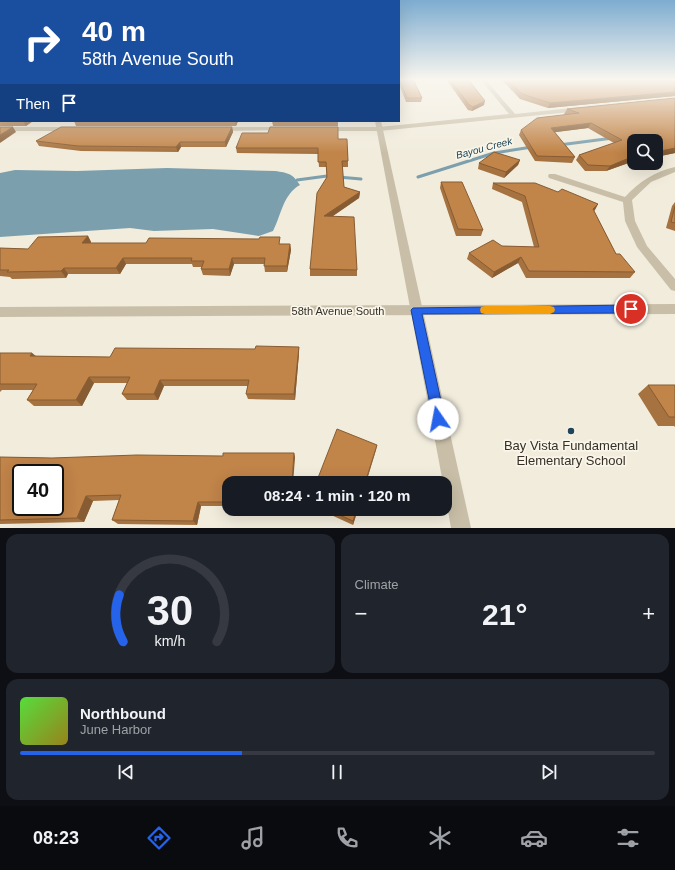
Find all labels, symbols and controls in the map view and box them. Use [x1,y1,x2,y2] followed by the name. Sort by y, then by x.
[16,16,68,68] icon: right
[82,16,146,47] text: 40 m
[82,49,234,69] text: 58th Avenue South
[58,92,80,114] icon: arrive
[16,95,50,112] text: Then
[627,134,663,170] map controls
[627,134,663,170] button: search
[455,135,514,161] water label: Bayou Creek
[614,292,648,326] pin
[620,298,642,320] icon: arrive
[292,305,384,317] street label: 58th Avenue South
[417,398,459,440] position arrow
[566,426,576,436] marker: Bay Vista Fundamental Elementary School
[504,438,638,468] place label: Bay Vista Fundamental Elementary School
[12,464,64,516] speed limit sign: 40
[264,487,410,504] text: 08:24 · 1 min · 120 m
[355,577,399,592] text: Climate
[147,586,193,633] text: 30
[482,598,527,631] text: 21°
[355,601,367,626] text: −
[642,601,655,626] text: +
[155,632,186,648] text: km/h
[80,705,166,722] text: Northbound
[80,722,152,737] text: June Harbor
[115,761,137,783] icon: previous
[326,761,348,783] icon: pause
[538,761,560,783] icon: next
[145,824,173,852] icon: directions
[239,824,267,852] icon: music
[333,824,361,852] icon: phone
[426,824,454,852] icon: climate
[520,824,548,852] icon: car
[614,824,642,852] icon: filters
[33,828,79,848] text: 08:23

